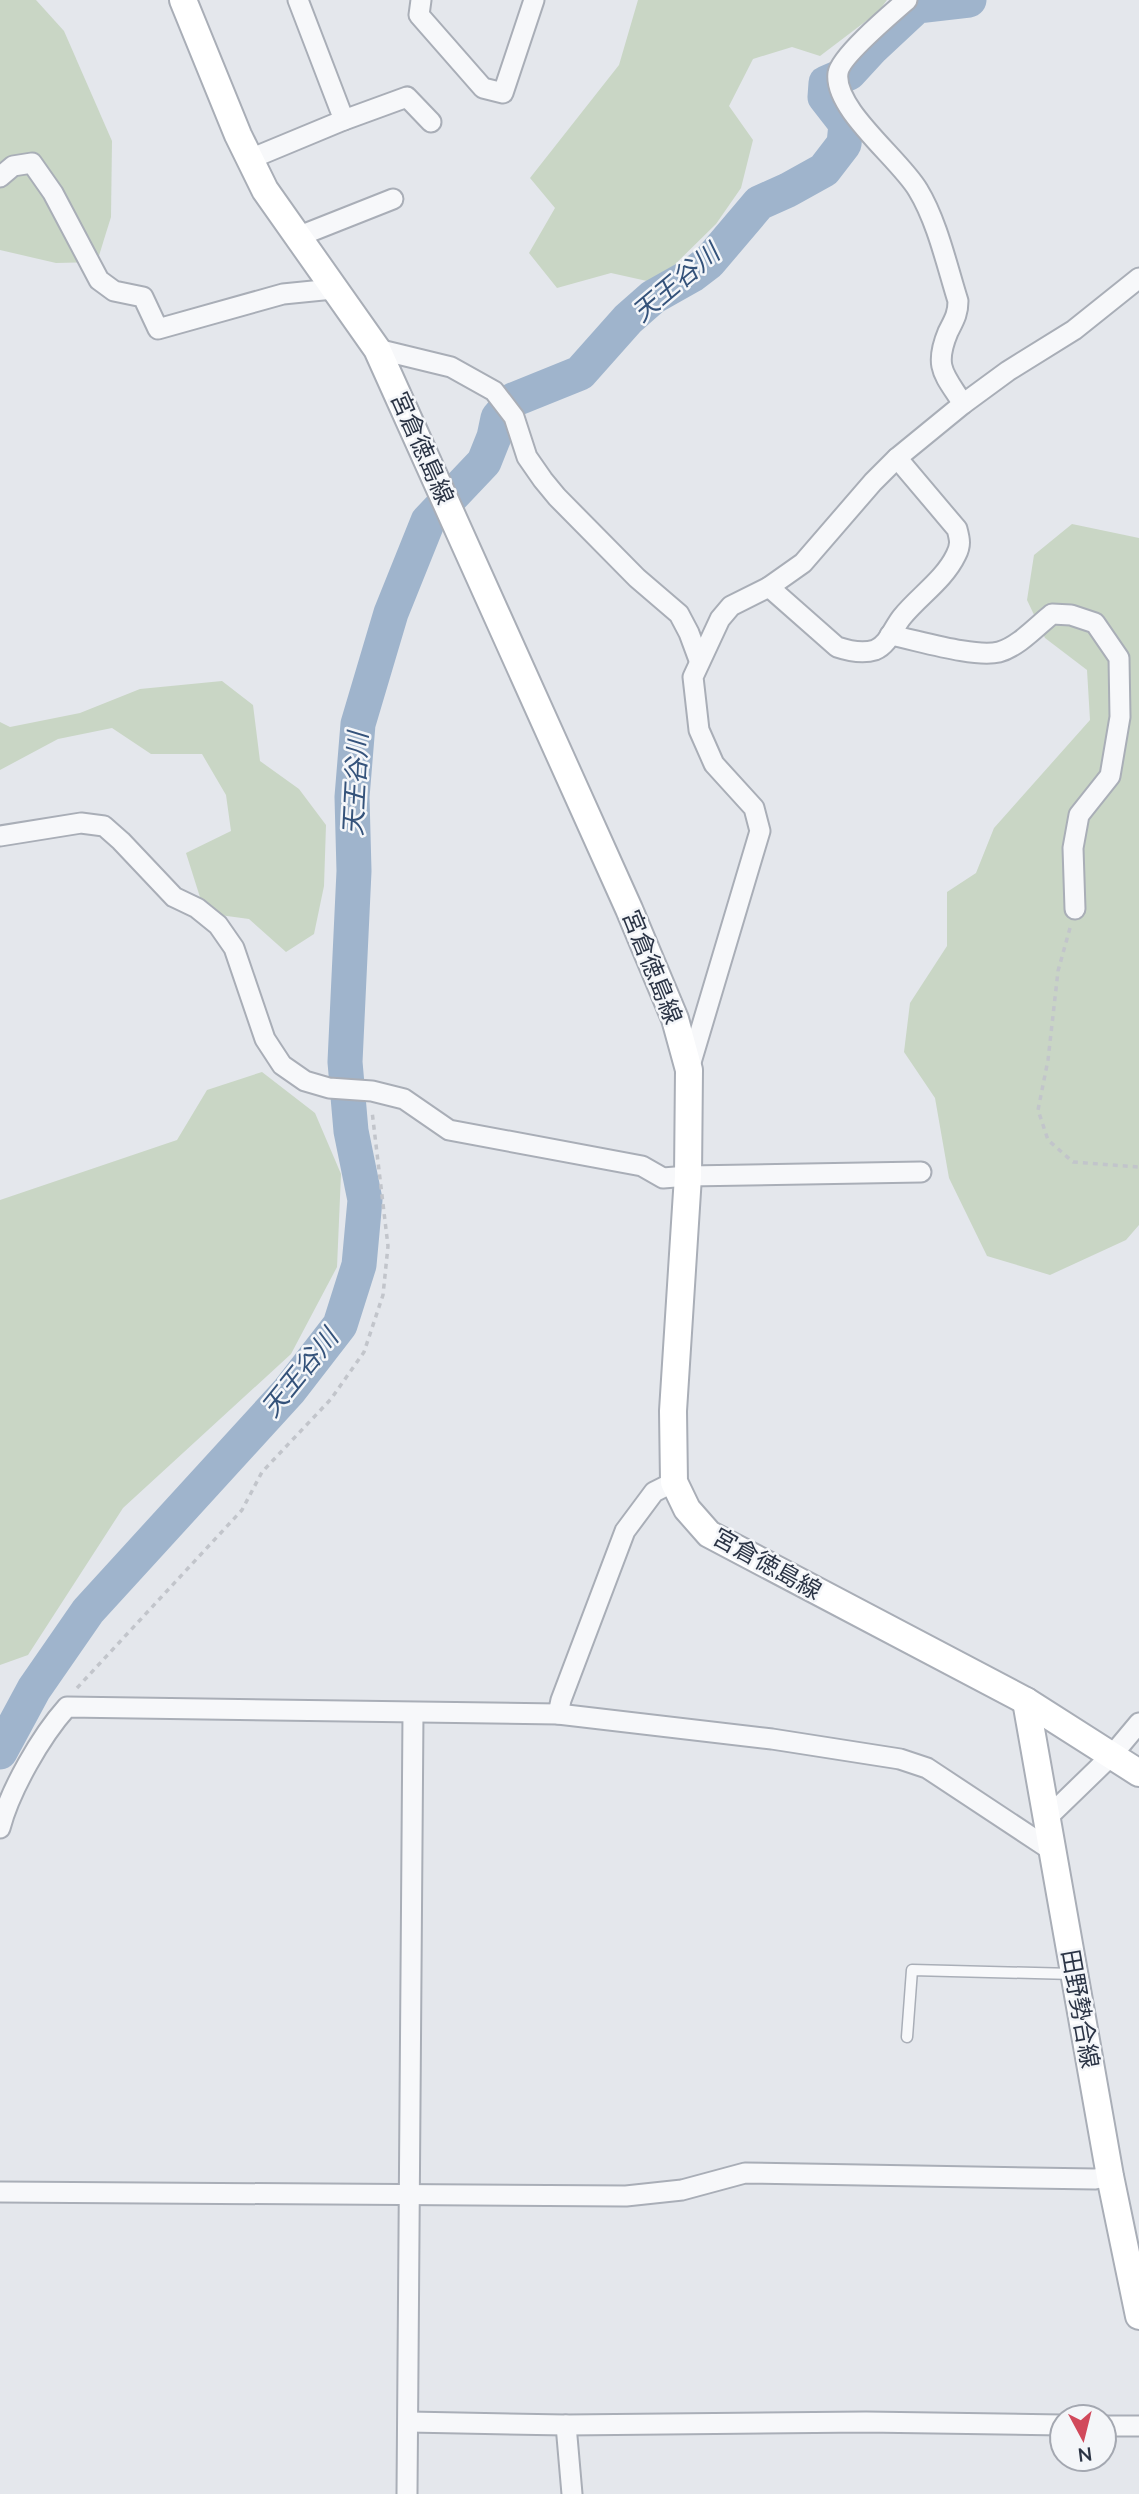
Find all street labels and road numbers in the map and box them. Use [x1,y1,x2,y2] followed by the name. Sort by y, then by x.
[383,387,461,509] street label: 宮倉徳島線
[615,905,689,1029] street label: 宮倉徳島線
[707,1521,827,1607] street label: 宮倉徳島線
[1054,1947,1106,2071] street label: 田野勢合線

